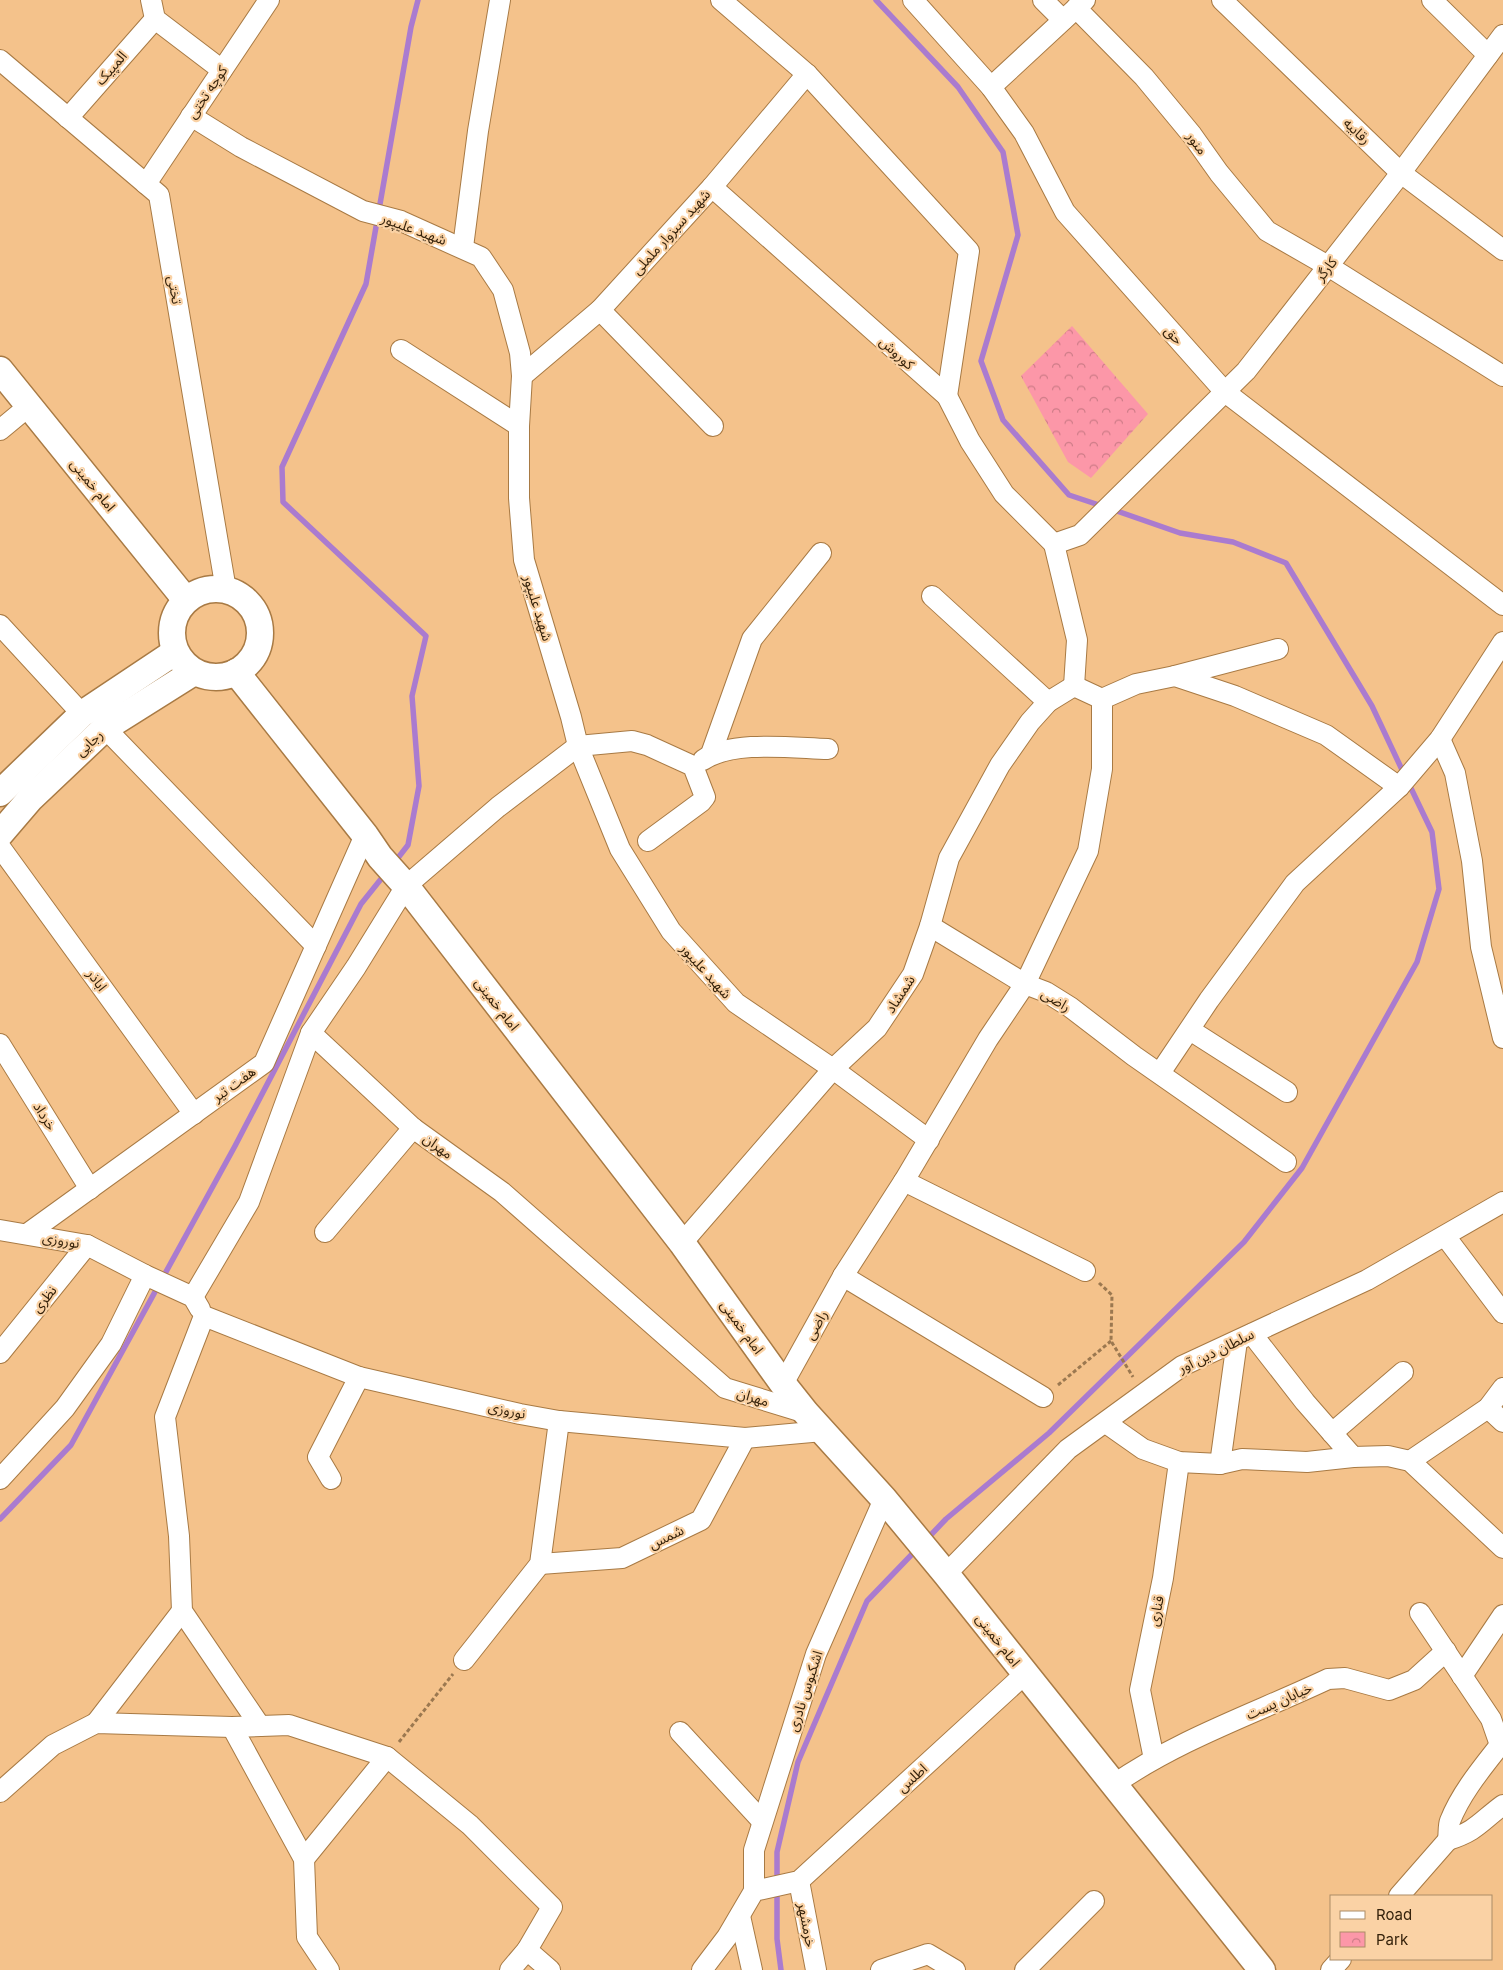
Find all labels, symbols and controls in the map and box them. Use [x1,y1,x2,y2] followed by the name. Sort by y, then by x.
[91,47,131,89] street label: المپیک
[183,62,232,122] street label: کوچه تختی
[1340,114,1374,148] street label: رقابیه
[1182,127,1211,158] street label: منور
[628,186,714,278] street label: شهید سبزوار ململی
[378,209,449,250] street label: شهید علیپور
[1310,253,1341,285] street label: کارگر
[164,274,186,306] street label: تختی
[1160,322,1187,349] street label: حق
[876,333,918,373] street label: کوروش
[65,455,120,516] street label: امام خمینی
[518,572,557,644] street label: شهید علیپور
[71,726,107,760] street label: رجایی
[675,939,735,1003] street label: شهید علیپور
[82,965,111,995] street label: اباذر
[881,972,918,1016] street label: شمشاد
[469,974,523,1035] street label: امام خمینی
[1038,984,1074,1016] street label: راضی
[208,1062,259,1106] street label: هفت تیر
[29,1098,61,1134] street label: خرداد
[420,1129,456,1163] street label: مهران
[41,1228,81,1252] street label: نوروزی
[28,1282,61,1316] street label: نظری
[715,1297,768,1359] street label: امام خمینی
[801,1307,831,1343] street label: راضی
[1174,1325,1257,1378] street label: سلطان دین آور
[735,1384,771,1410] street label: مهران
[487,1397,527,1423] street label: نوروزی
[645,1521,687,1553] street label: شمس
[1144,1594,1168,1628] street label: قناری
[970,1610,1024,1671] street label: امام خمینی
[783,1648,827,1734] street label: اشکبوس نادری
[1243,1678,1315,1725] street label: خیابان پست
[893,1760,931,1796] street label: اطلس
[1330,1895,1493,1960] legend
[794,1900,820,1949] street label: خرمشهر
[1376,1905,1412,1924] text: Road
[1376,1930,1409,1949] text: Park

